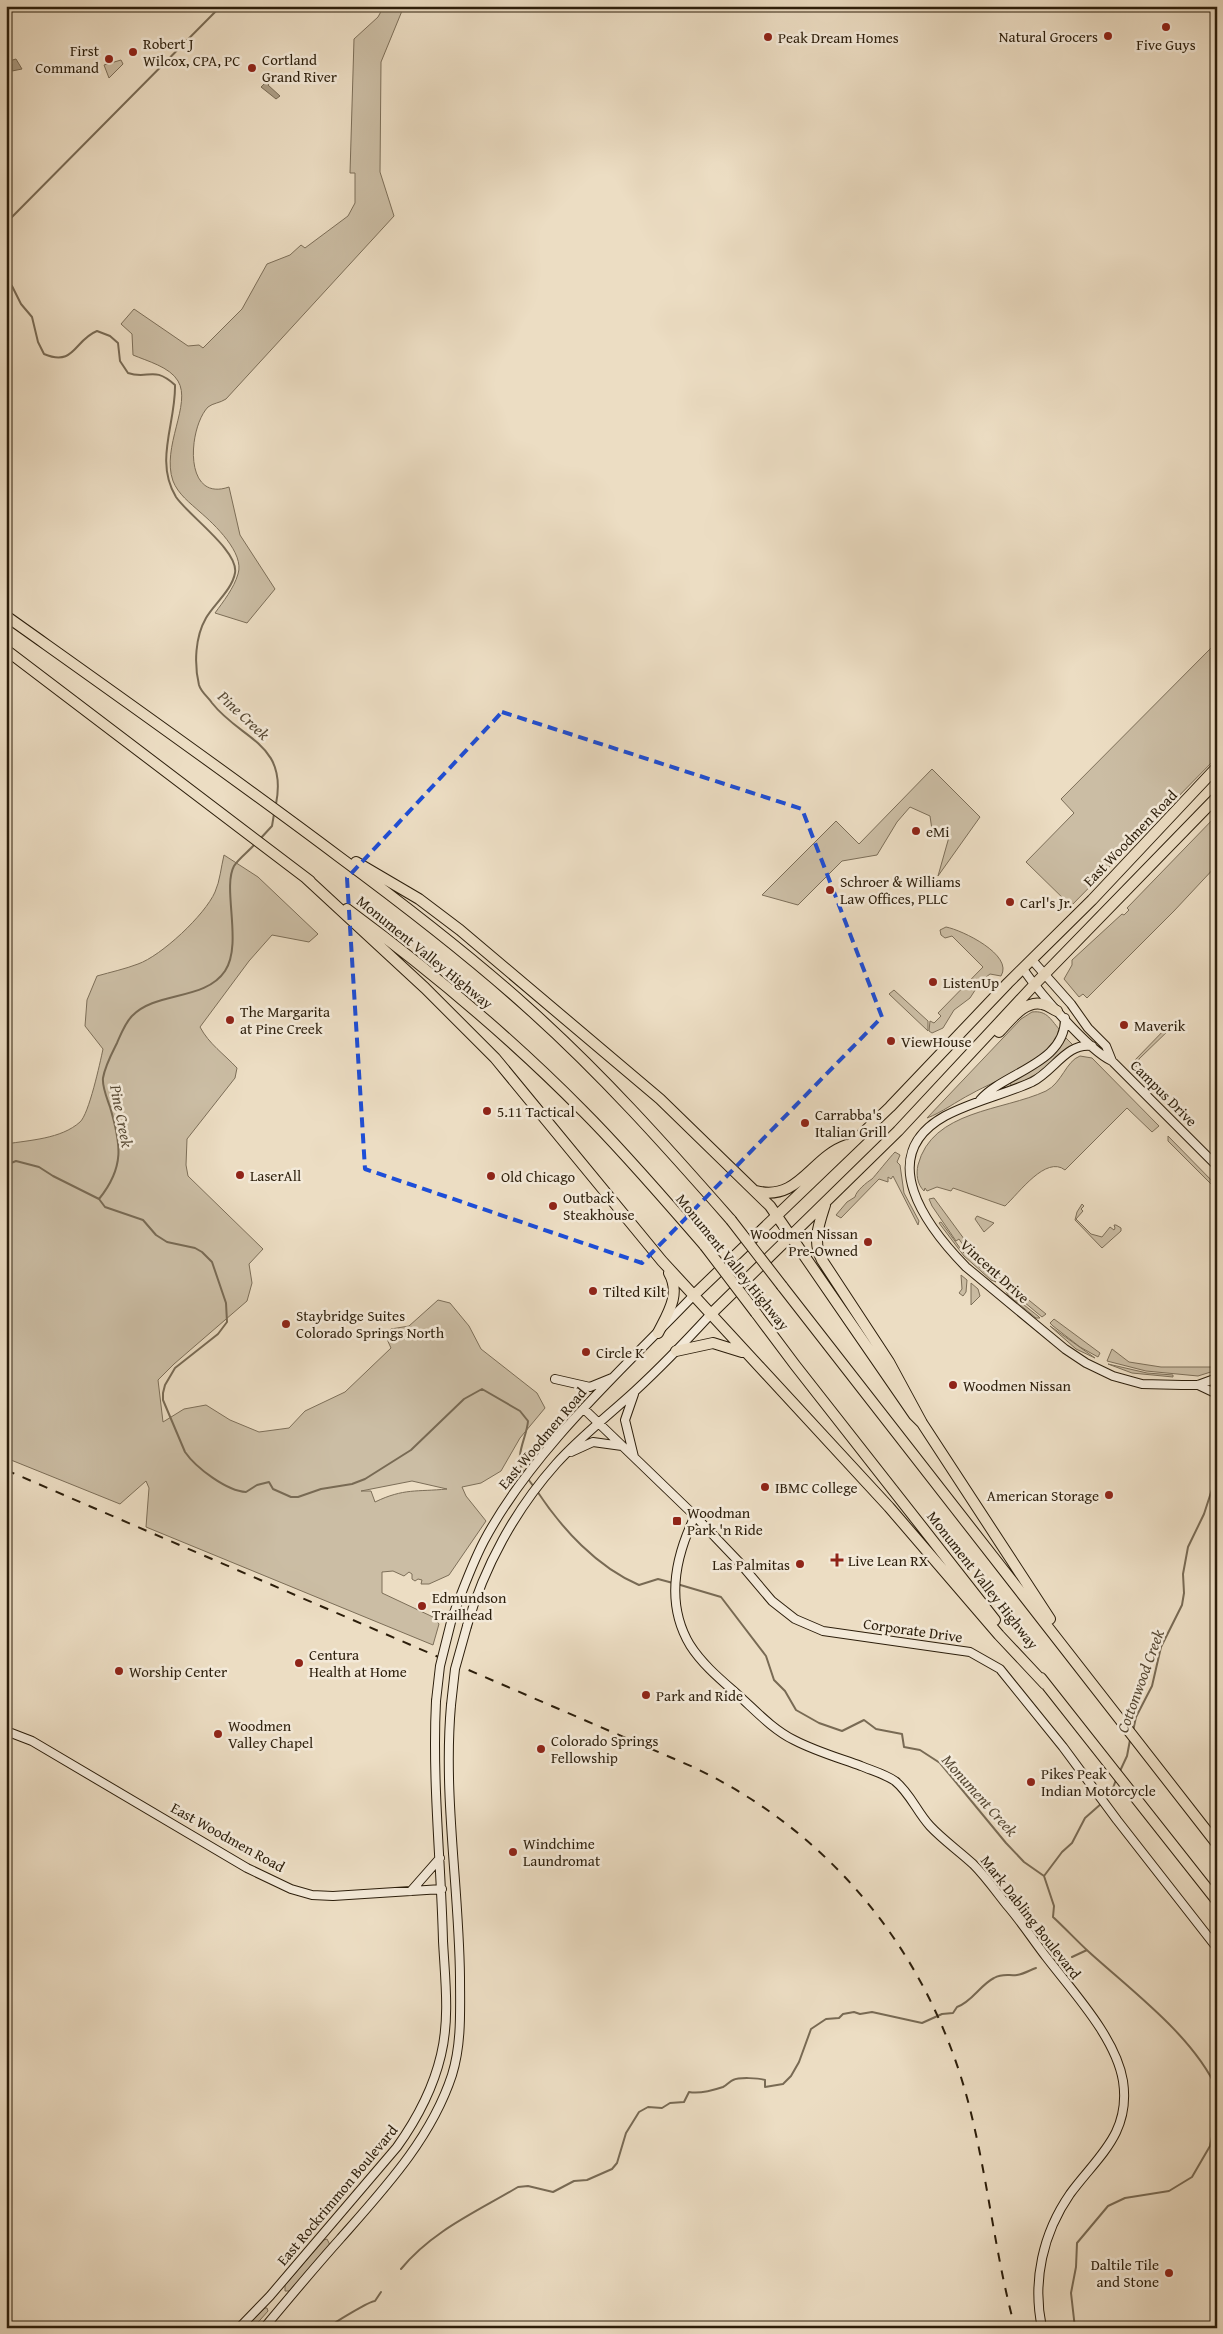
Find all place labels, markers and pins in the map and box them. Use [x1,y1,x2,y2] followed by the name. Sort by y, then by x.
[1160,21,1172,33] marker: Five Guys
[999,26,1098,47] place label: Natural Grocers
[778,27,899,48] place label: Peak Dream Homes
[1102,30,1114,42] marker: Natural Grocers
[762,31,774,43] marker: Peak Dream Homes
[143,33,240,71] place label: Robert J Wilcox, CPA, PC
[1136,34,1196,55] place label: Five Guys
[35,40,100,78] place label: First Command
[127,46,139,58] marker: Robert J Wilcox, CPA, PC
[262,49,337,87] place label: Cortland Grand River
[103,53,115,65] marker: First Command
[246,62,258,74] marker: Cortland Grand River
[926,821,950,842] place label: eMi
[910,825,922,837] marker: eMi
[840,871,961,909] place label: Schroer & Williams Law Offices, PLLC
[824,884,836,896] marker: Schroer & Williams Law Offices, PLLC
[1020,892,1072,913] place label: Carl's Jr.
[1004,896,1016,908] marker: Carl's Jr.
[943,972,999,993] place label: ListenUp
[927,976,939,988] marker: ListenUp
[240,1001,330,1039] place label: The Margarita at Pine Creek
[224,1014,236,1026] marker: The Margarita at Pine Creek
[1134,1015,1186,1036] place label: Maverik
[1118,1019,1130,1031] marker: Maverik
[901,1031,971,1052] place label: ViewHouse
[885,1035,897,1047] marker: ViewHouse
[497,1101,575,1122] place label: 5.11 Tactical
[815,1104,887,1142] place label: Carrabba's Italian Grill
[481,1105,493,1117] marker: 5.11 Tactical
[799,1117,811,1129] marker: Carrabba's Italian Grill
[250,1165,301,1186] place label: LaserAll
[501,1166,576,1187] place label: Old Chicago
[234,1169,246,1181] marker: LaserAll
[485,1170,497,1182] marker: Old Chicago
[563,1187,635,1225] place label: Outback Steakhouse
[547,1200,559,1212] marker: Outback Steakhouse
[750,1223,859,1261] place label: Woodmen Nissan Pre-Owned
[862,1236,874,1248] marker: Woodmen Nissan Pre-Owned
[603,1281,667,1302] place label: Tilted Kilt
[587,1285,599,1297] marker: Tilted Kilt
[296,1305,445,1343] place label: Staybridge Suites Colorado Springs North
[280,1318,292,1330] marker: Staybridge Suites Colorado Springs North
[596,1342,644,1363] place label: Circle K
[580,1346,592,1358] marker: Circle K
[963,1375,1072,1396] place label: Woodmen Nissan
[947,1379,959,1391] marker: Woodmen Nissan
[775,1477,858,1498] place label: IBMC College
[759,1481,771,1493] marker: IBMC College
[987,1485,1099,1506] place label: American Storage
[1103,1489,1115,1501] marker: American Storage
[687,1502,763,1540] place label: Woodman Park 'n Ride
[671,1515,683,1527] marker: Woodman Park 'n Ride
[848,1550,929,1571] place label: Live Lean RX
[830,1553,844,1567] marker: Live Lean RX
[712,1554,790,1575] place label: Las Palmitas
[794,1558,806,1570] marker: Las Palmitas
[432,1587,507,1625] place label: Edmundson Trailhead
[416,1600,428,1612] marker: Edmundson Trailhead
[309,1644,407,1682] place label: Centura Health at Home
[293,1657,305,1669] marker: Centura Health at Home
[129,1661,227,1682] place label: Worship Center
[113,1665,125,1677] marker: Worship Center
[656,1685,743,1706] place label: Park and Ride
[640,1689,652,1701] marker: Park and Ride
[228,1715,313,1753] place label: Woodmen Valley Chapel
[212,1728,224,1740] marker: Woodmen Valley Chapel
[551,1730,658,1768] place label: Colorado Springs Fellowship
[535,1743,547,1755] marker: Colorado Springs Fellowship
[1041,1763,1156,1801] place label: Pikes Peak Indian Motorcycle
[1025,1776,1037,1788] marker: Pikes Peak Indian Motorcycle
[523,1833,601,1871] place label: Windchime Laundromat
[507,1846,519,1858] marker: Windchime Laundromat
[1091,2254,1159,2292] place label: Daltile Tile and Stone
[1163,2267,1175,2279] marker: Daltile Tile and Stone

